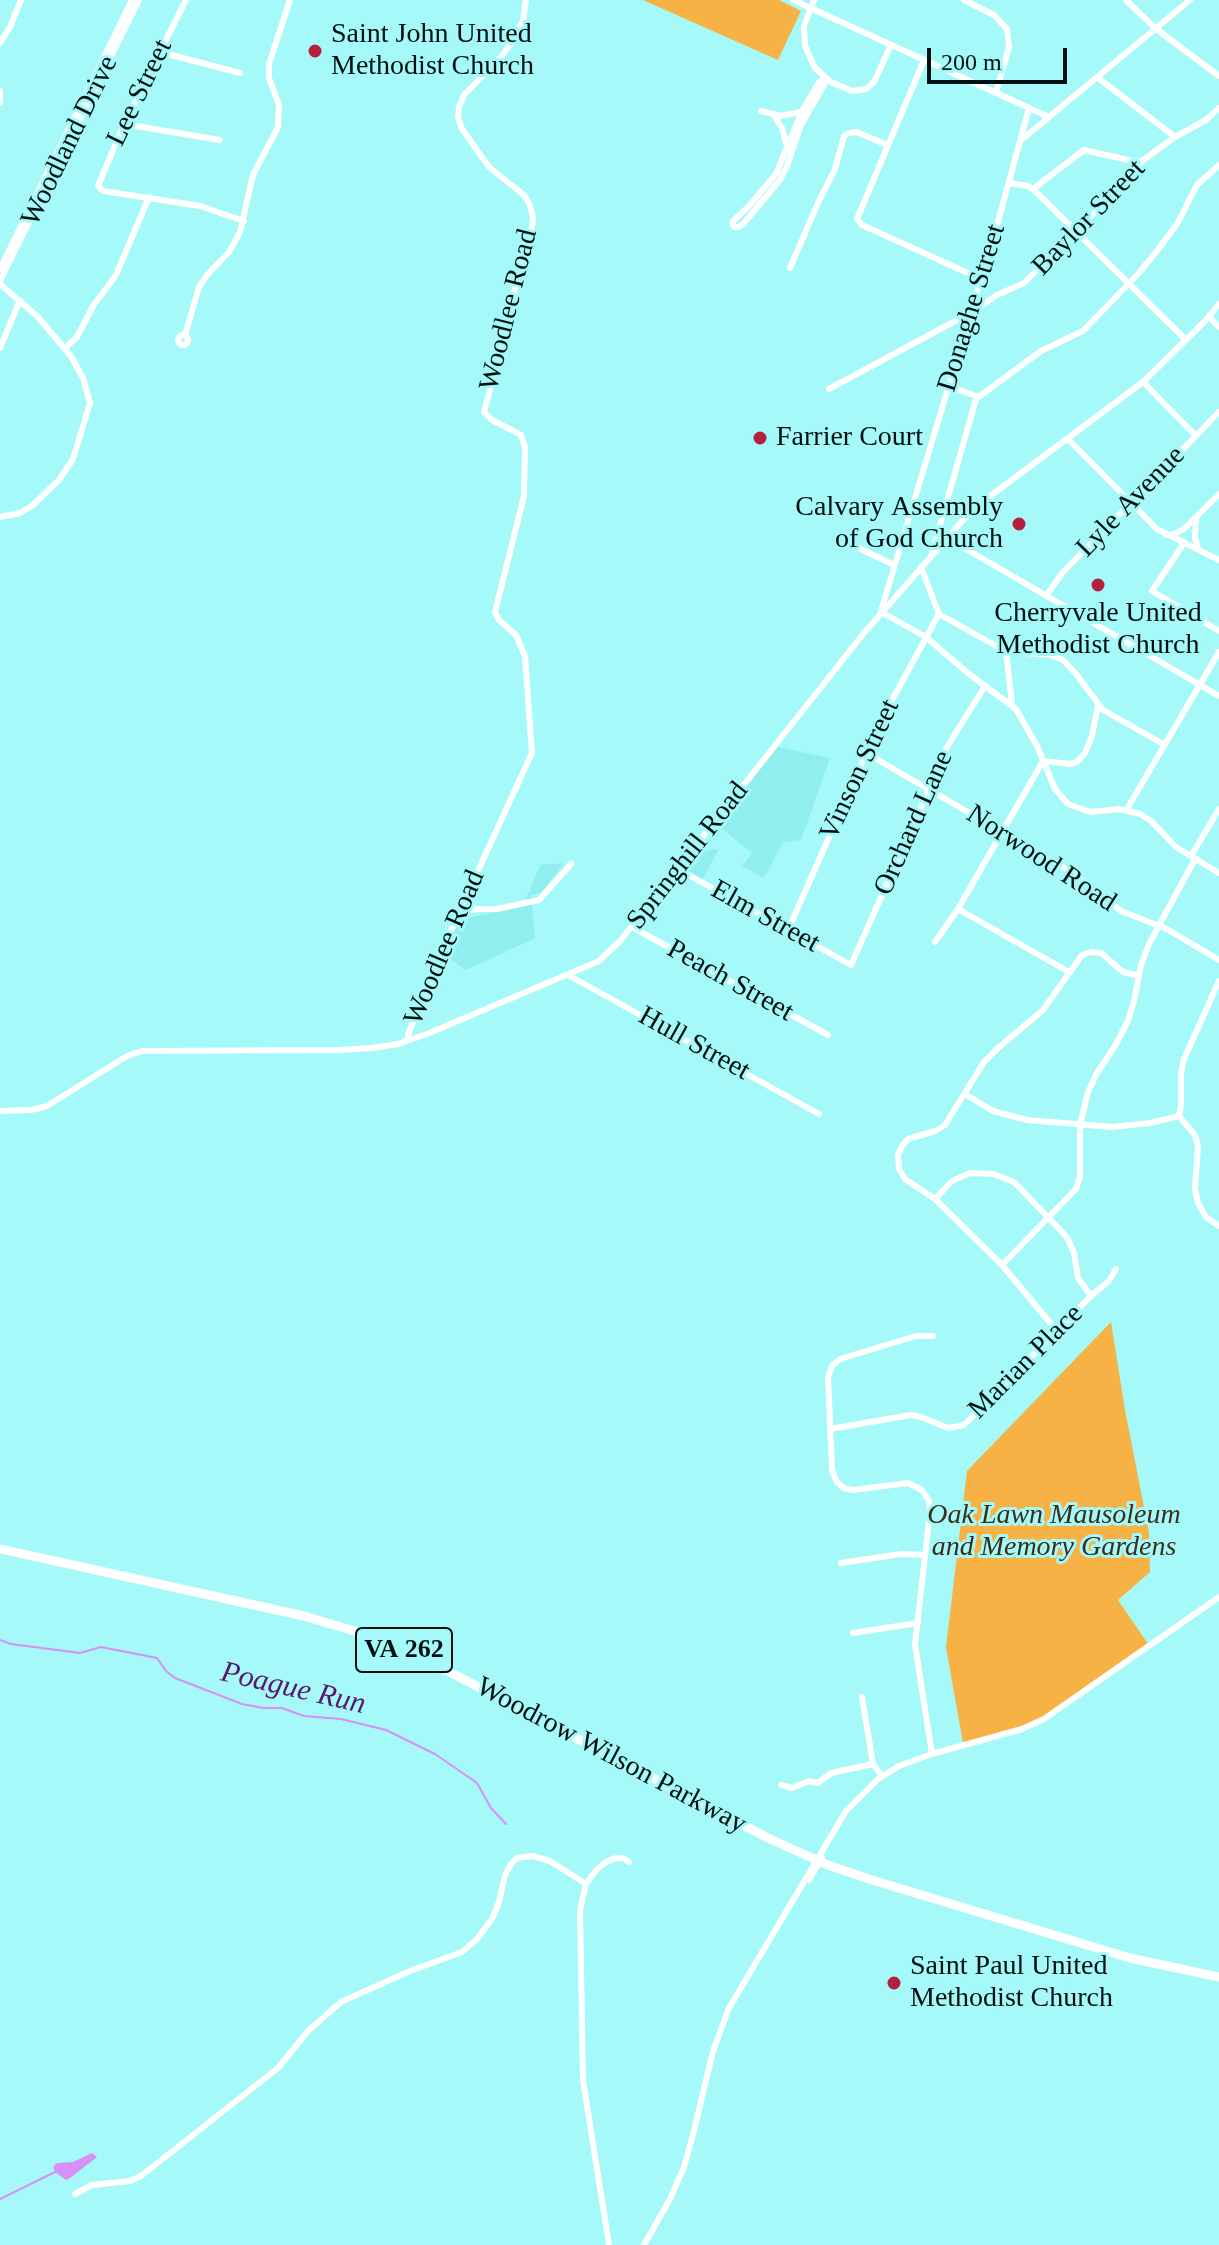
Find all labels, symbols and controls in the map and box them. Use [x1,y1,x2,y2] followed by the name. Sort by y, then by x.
[331,18,534,84] place label: Saint John United Methodist Church
[931,32,1071,82] scale bar
[100,34,180,152] street label: Lee Street
[306,42,324,60] marker: Saint John United Methodist Church
[941,49,1002,75] text: 200 m
[14,50,126,232] street label: Woodland Drive
[1025,153,1153,283] street label: Baylor Street
[931,220,1013,396] street label: Donaghe Street
[473,226,545,394] street label: Woodlee Road
[776,421,923,455] place label: Farrier Court
[751,429,769,447] marker: Farrier Court
[1070,439,1192,565] street label: Lyle Avenue
[795,491,1003,557] place label: Calvary Assembly of God Church
[1010,515,1028,533] marker: Calvary Assembly of God Church
[1089,576,1107,594] marker: Cherryvale United Methodist Church
[994,597,1202,663] place label: Cherryvale United Methodist Church
[813,694,907,846] street label: Vinson Street
[867,746,961,900] street label: Orchard Lane
[620,775,756,937] street label: Springhill Road
[960,798,1122,920] street label: Norwood Road
[397,866,493,1030] street label: Woodlee Road
[705,873,825,961] street label: Elm Street
[661,933,799,1029] street label: Peach Street
[632,1000,756,1088] street label: Hull Street
[962,1298,1090,1426] street label: Marian Place
[927,1499,1181,1565] park label: Oak Lawn Mausoleum and Memory Gardens
[356,1628,452,1672] road number: VA 262
[217,1655,369,1723] water label: Poague Run
[470,1670,752,1842] street label: Woodrow Wilson Parkway
[910,1950,1113,2016] place label: Saint Paul United Methodist Church
[885,1974,903,1992] marker: Saint Paul United Methodist Church

